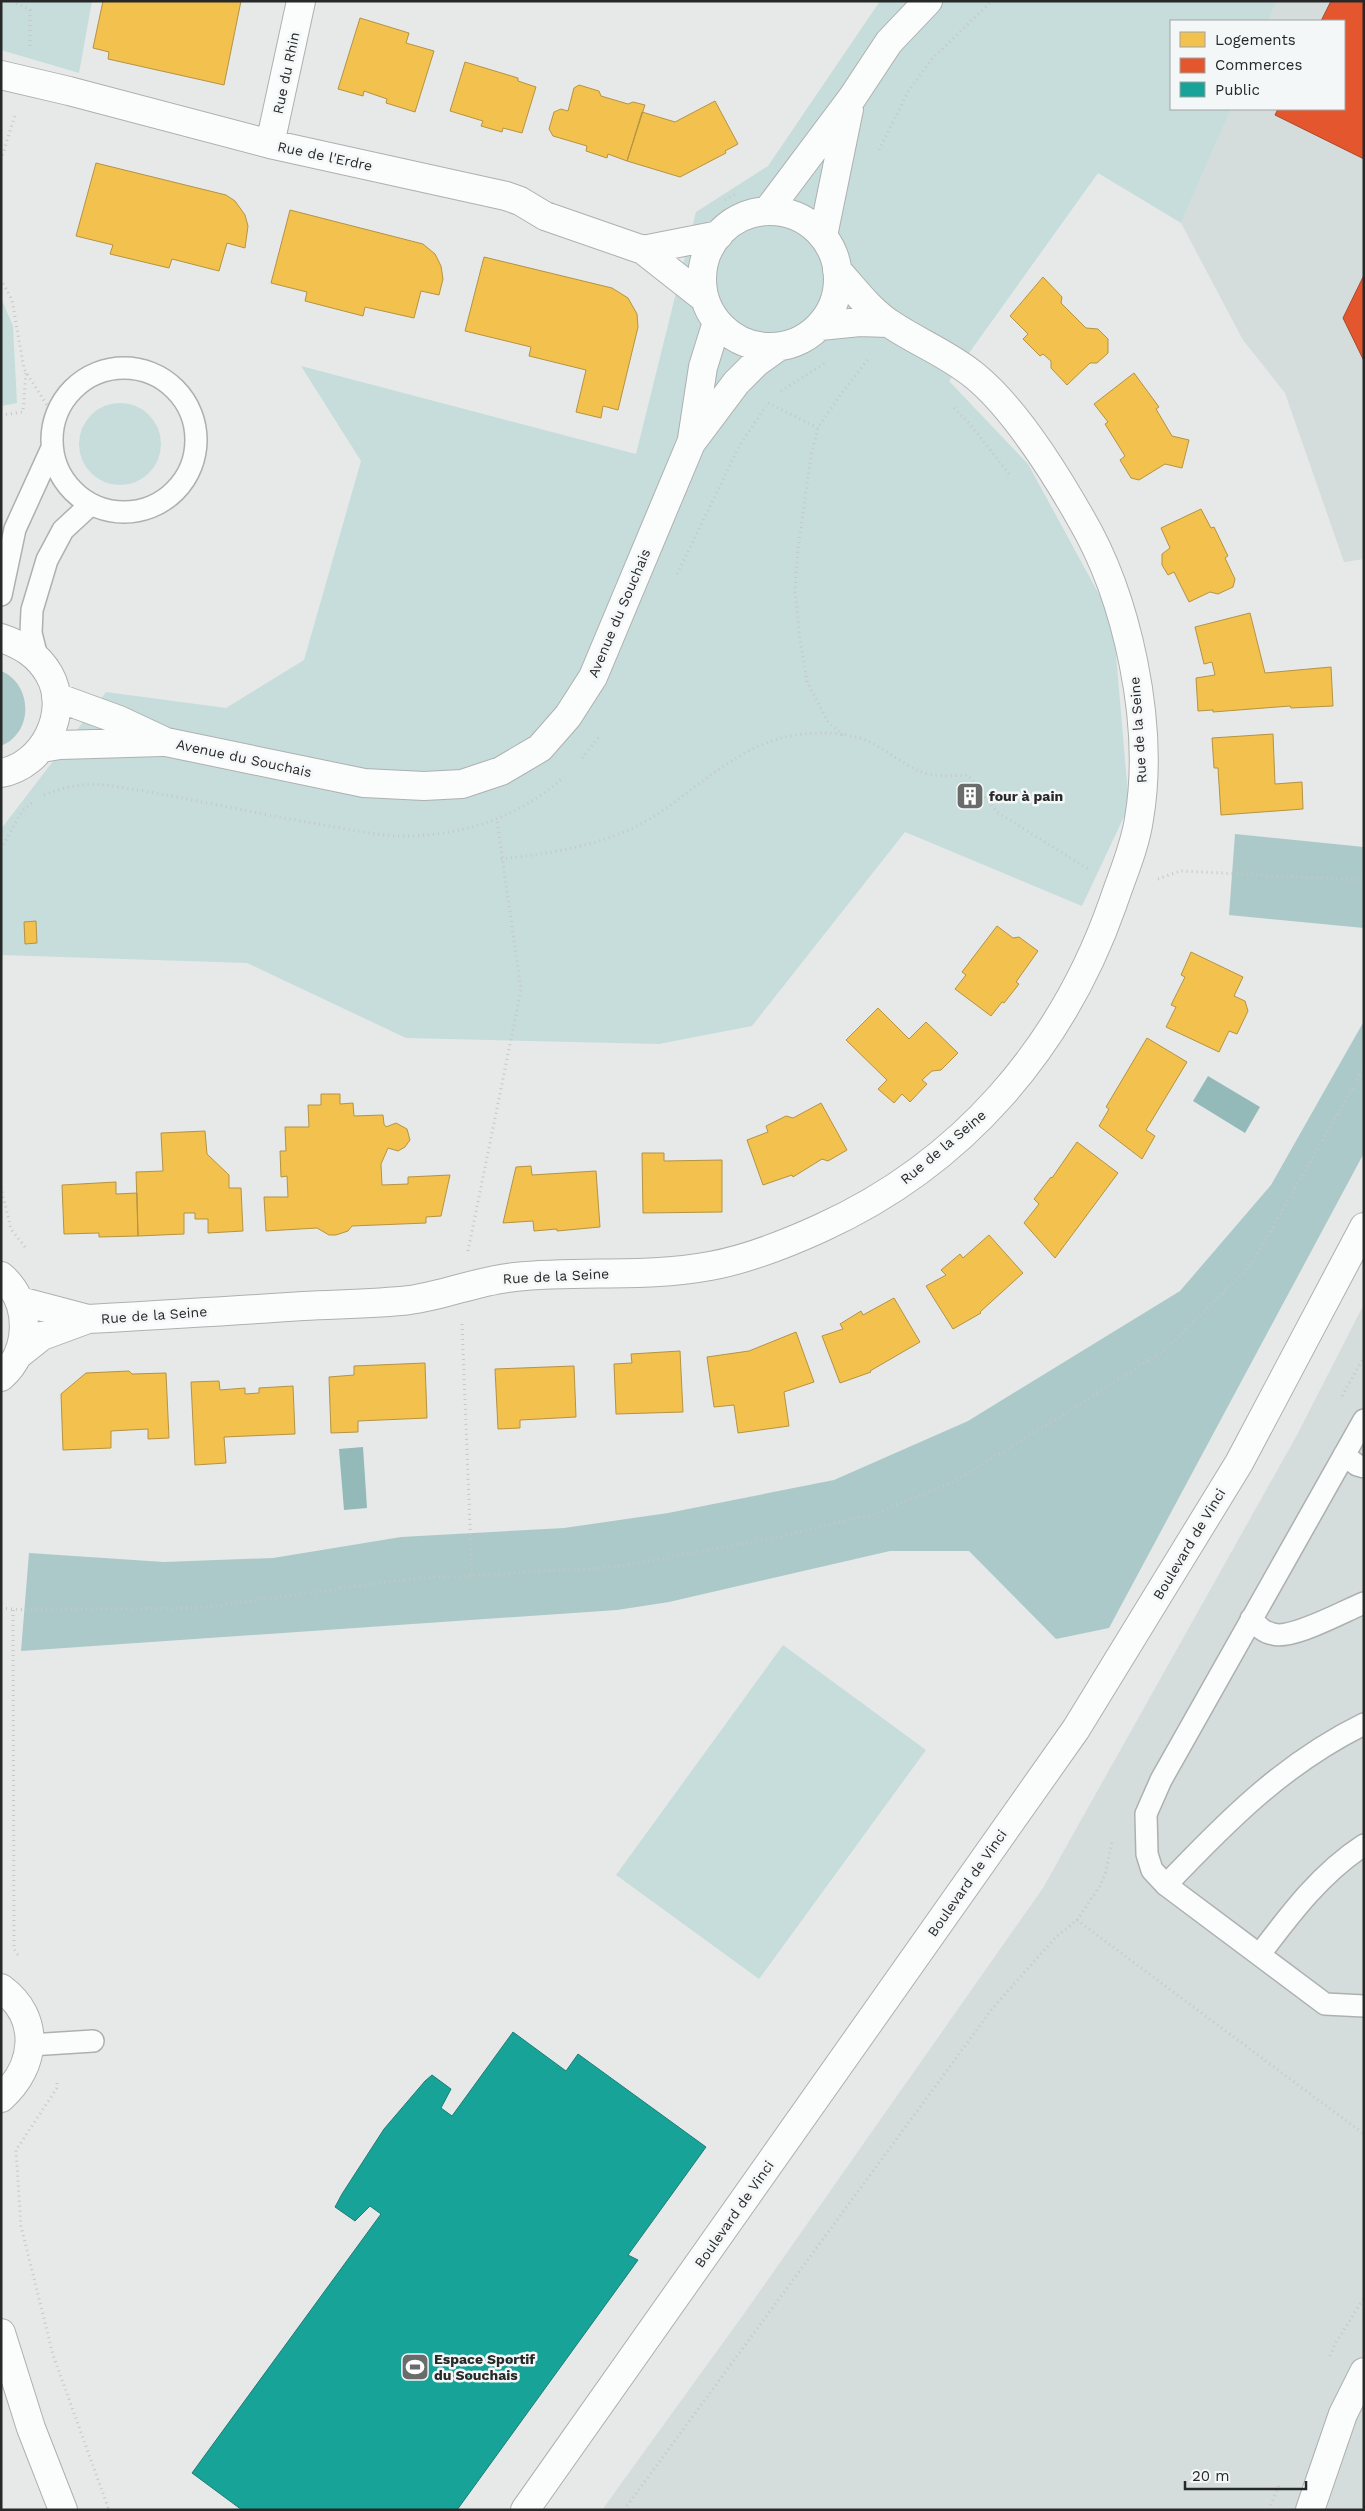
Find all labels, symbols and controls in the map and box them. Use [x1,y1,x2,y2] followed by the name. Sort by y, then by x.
[1170,20,1345,110] legend
[270,31,302,115] street label: Rue du Rhin
[1215,31,1296,49] text: Logements
[1215,56,1302,74] text: Commerces
[1215,81,1260,99] text: Public
[276,138,374,174] street label: Rue de l'Erdre
[585,546,653,680] street label: Avenue du Souchais
[1126,676,1150,784] street label: Rue de la Seine
[175,736,313,780] street label: Avenue du Souchais
[955,781,985,811] building icon: four à pain
[989,788,1063,804] place label: four à pain
[897,1107,989,1187] street label: Rue de la Seine
[502,1265,610,1287] street label: Rue de la Seine
[100,1303,208,1327] street label: Rue de la Seine
[1150,1486,1228,1602] street label: Boulevard de Vinci
[924,1827,1010,1939] street label: Boulevard de Vinci
[691,2158,777,2270] street label: Boulevard de Vinci
[434,2351,535,2383] place label: Espace Sportif du Souchais
[400,2352,430,2382] sports icon: Espace Sportif du Souchais
[1185,2458,1306,2490] scale bar
[1192,2467,1230,2485] text: 20 m

